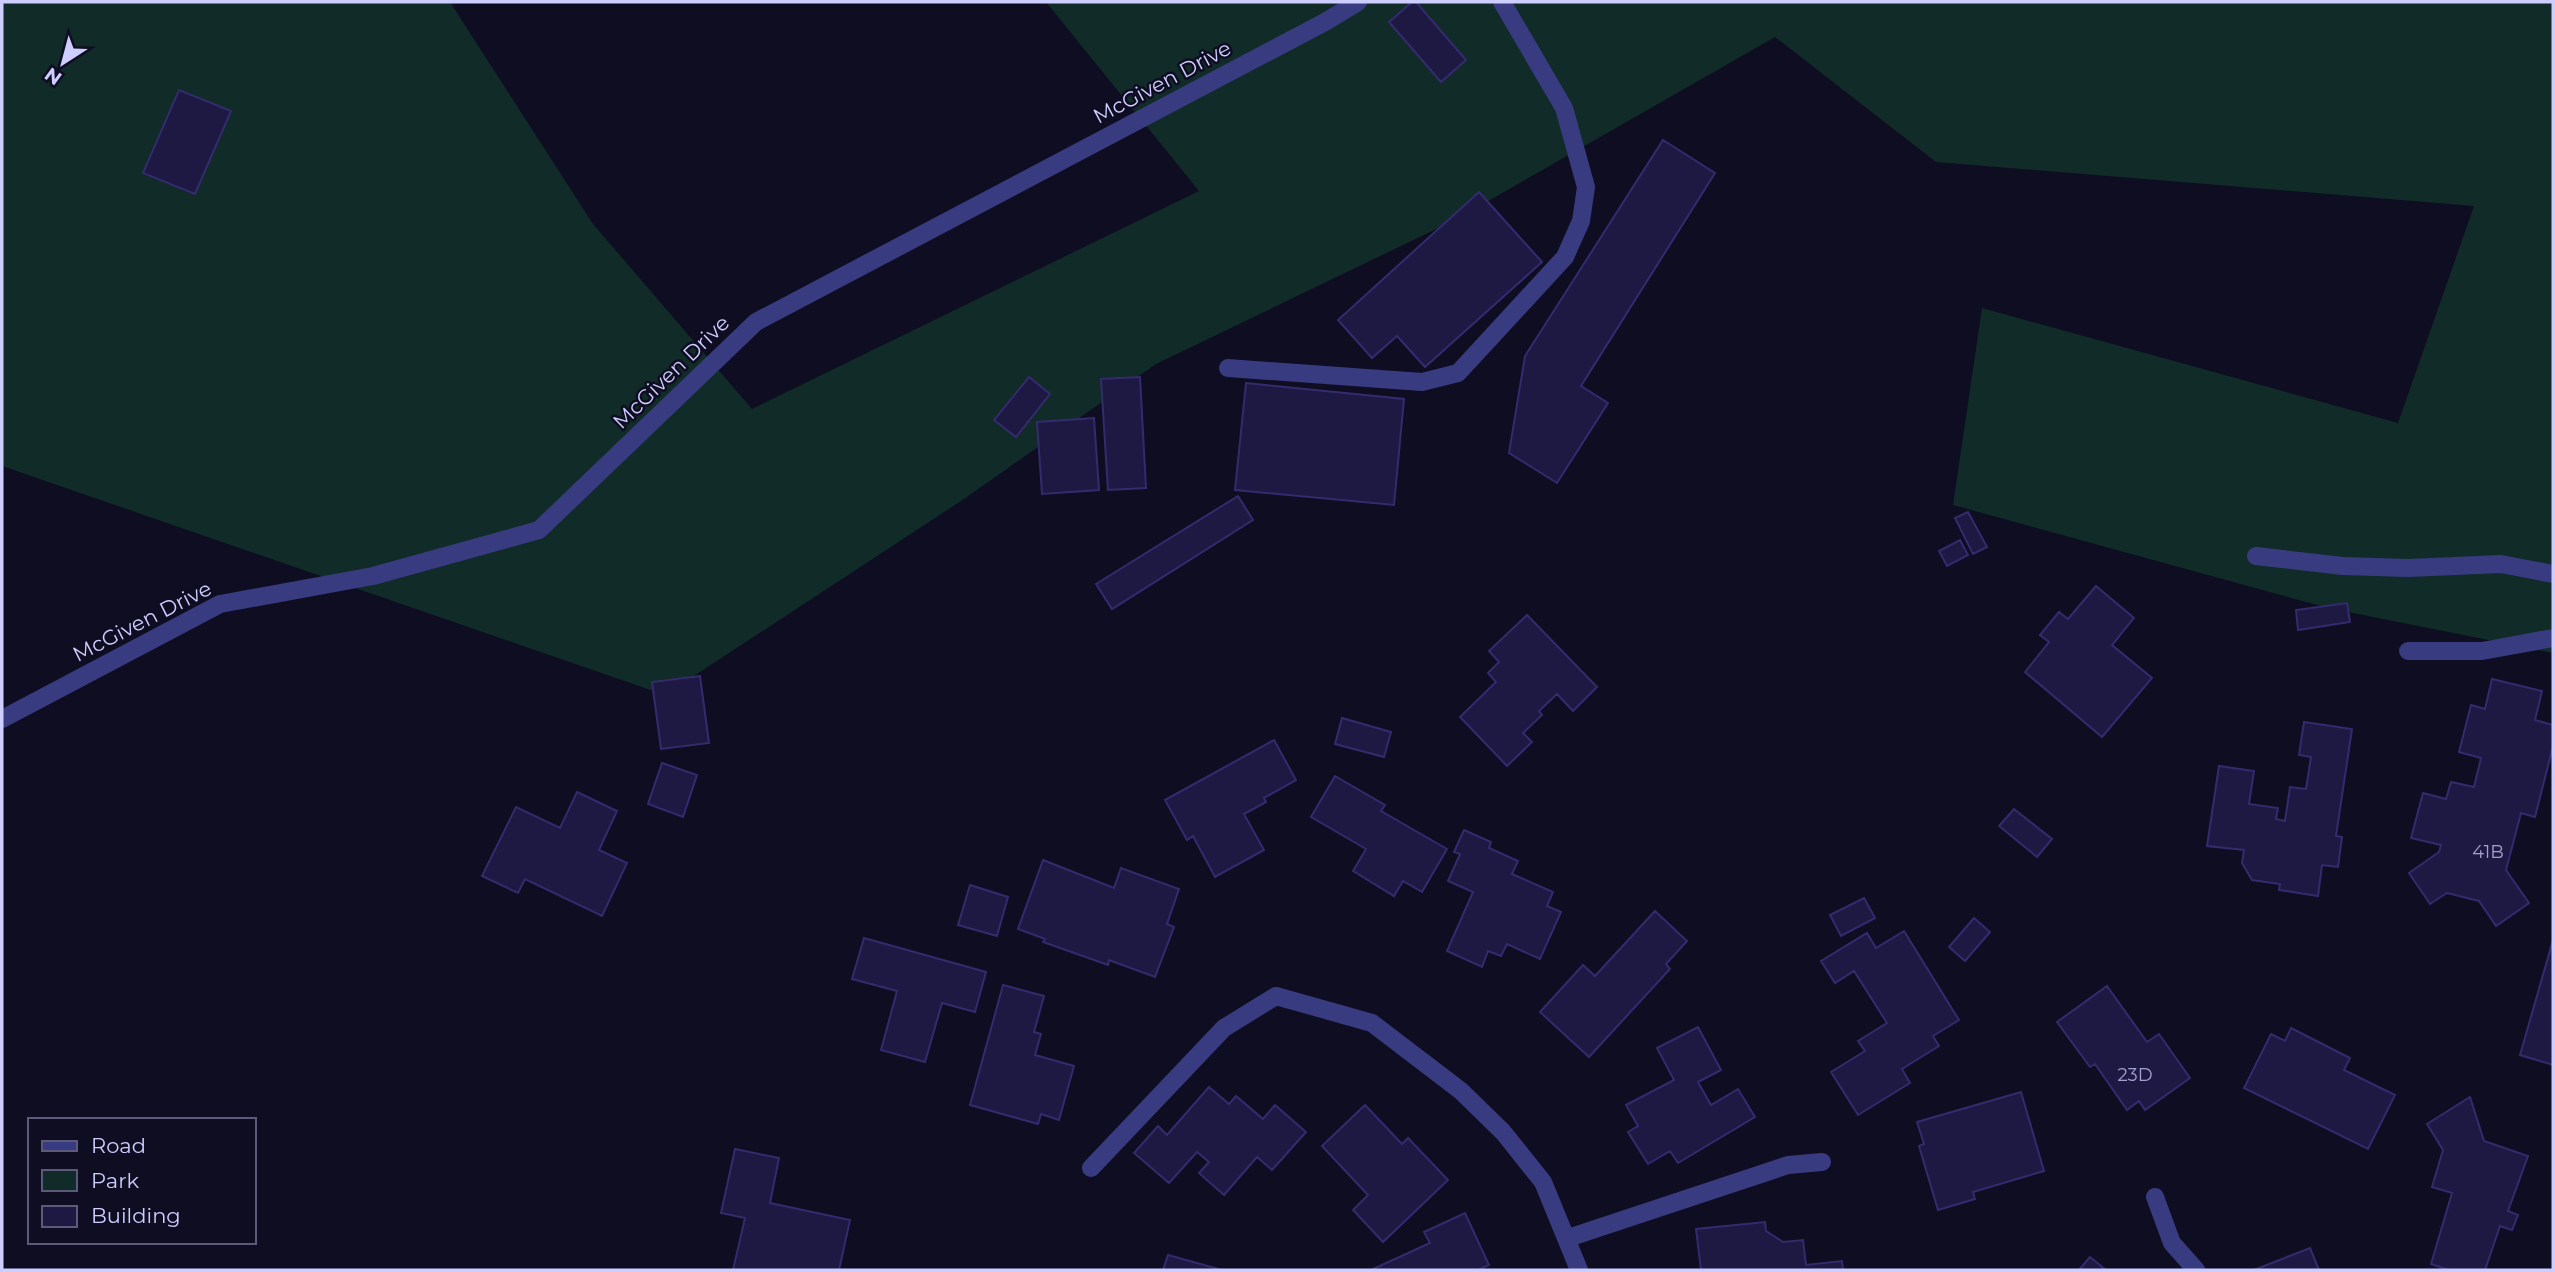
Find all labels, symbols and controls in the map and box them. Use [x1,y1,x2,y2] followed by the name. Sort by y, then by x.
[28,28,98,98] north arrow
[1089,35,1235,129] street label: McGiven Drive
[40,63,66,90] text: N
[608,310,734,434] street label: McGiven Drive
[69,575,215,667] street label: McGiven Drive
[2472,841,2504,863] house number: 41B
[2117,1064,2153,1086] house number: 23D
[28,1118,256,1244] legend
[91,1133,146,1158] text: Road
[91,1168,139,1193] text: Park
[91,1203,181,1228] text: Building

